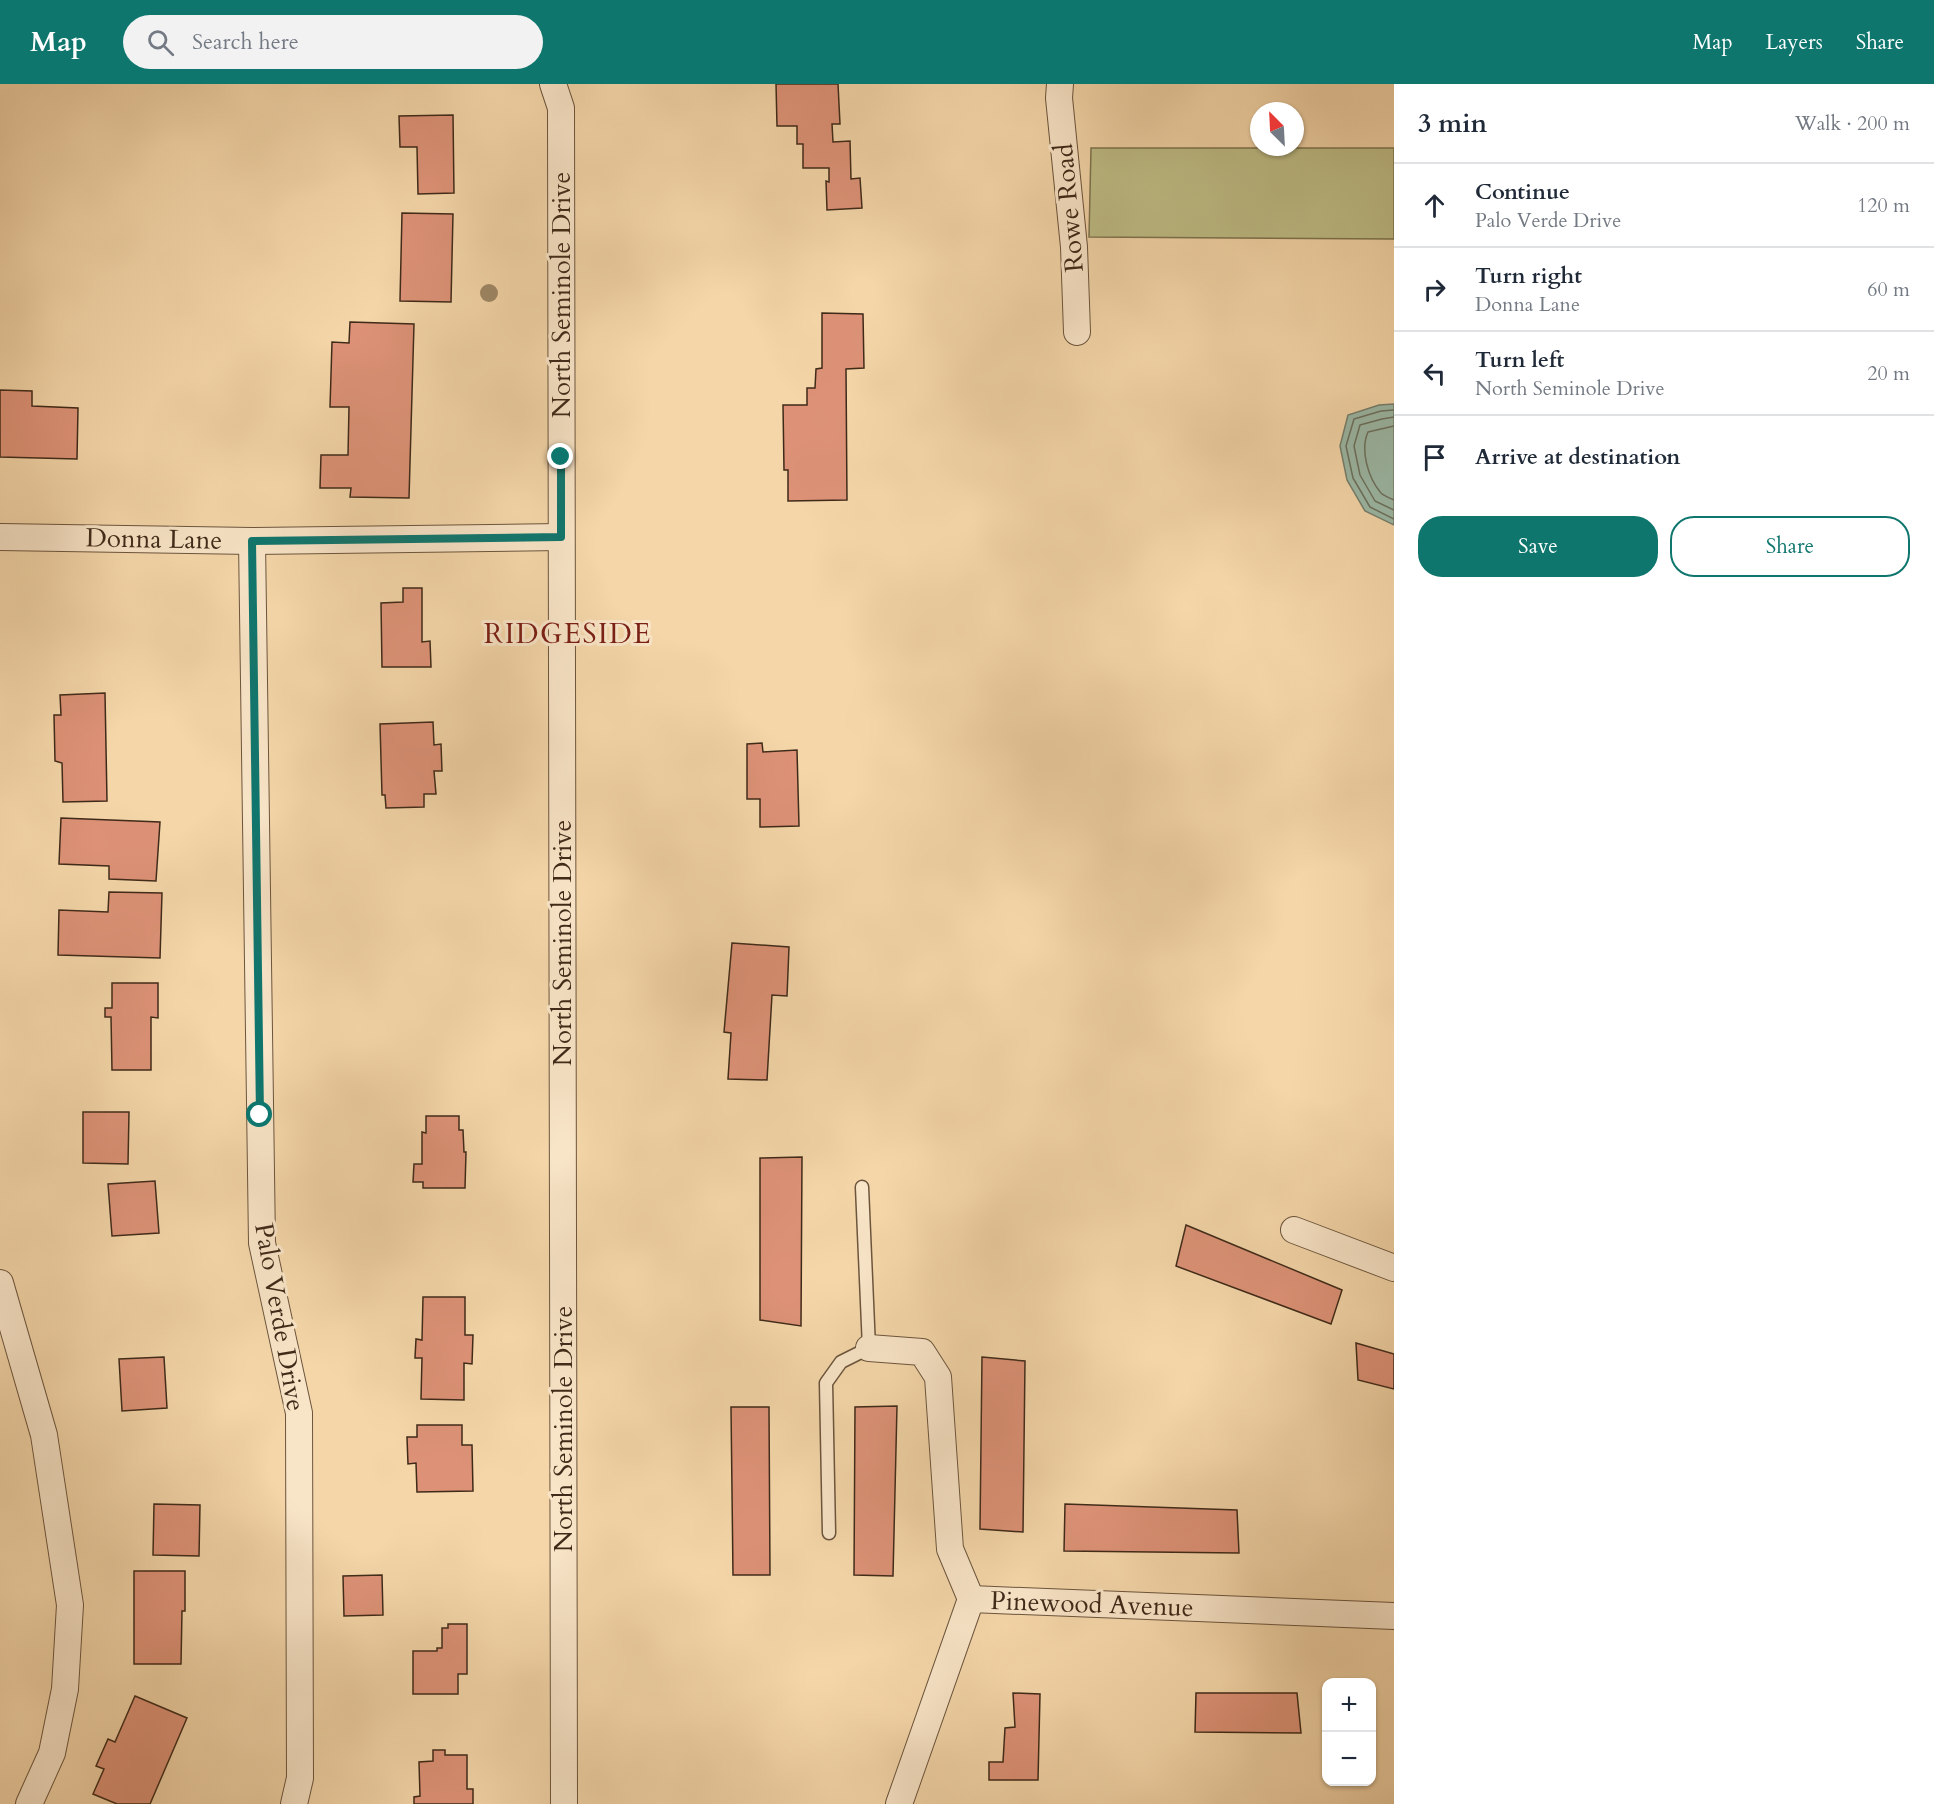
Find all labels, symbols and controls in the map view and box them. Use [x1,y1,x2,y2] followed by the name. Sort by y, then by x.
[123,15,543,69] search box
[30,23,87,61] text: Map
[144,26,177,59] icon: search
[192,27,299,57] text: Search here
[1693,28,1733,57] text: Map
[1766,28,1823,57] text: Layers
[1856,28,1904,57] text: Share
[1250,102,1304,156] north arrow
[1418,106,1487,141] text: 3 min
[1795,110,1910,137] text: Walk · 200 m
[1046,142,1092,274] street label: Rowe Road
[544,172,579,418] street label: North Seminole Drive
[1475,177,1570,207] text: Continue
[1418,189,1451,222] icon: ahead
[1857,192,1910,219] text: 120 m
[1475,207,1621,234] text: Palo Verde Drive
[1475,261,1582,291] text: Turn right
[1418,273,1451,306] icon: right
[1867,276,1910,303] text: 60 m
[1475,291,1580,318] text: Donna Lane
[1475,345,1564,375] text: Turn left
[1418,357,1451,390] icon: left
[1867,360,1910,387] text: 20 m
[1475,375,1665,402] text: North Seminole Drive
[1418,441,1451,474] icon: arrive
[1475,442,1680,472] text: Arrive at destination
[547,443,573,469] route end
[1418,516,1658,577] button: Save
[1670,516,1910,577] button: Share
[85,520,223,558] street label: Donna Lane
[484,615,652,653] district label: RIDGESIDE
[545,820,580,1066] street label: North Seminole Drive
[246,1101,272,1127] route start
[246,1220,314,1414] street label: Palo Verde Drive
[546,1306,581,1552] street label: North Seminole Drive
[990,1583,1194,1625] street label: Pinewood Avenue
[1322,1678,1376,1786] map controls
[1322,1678,1376,1732] button: +
[1322,1732,1376,1786] button: −

